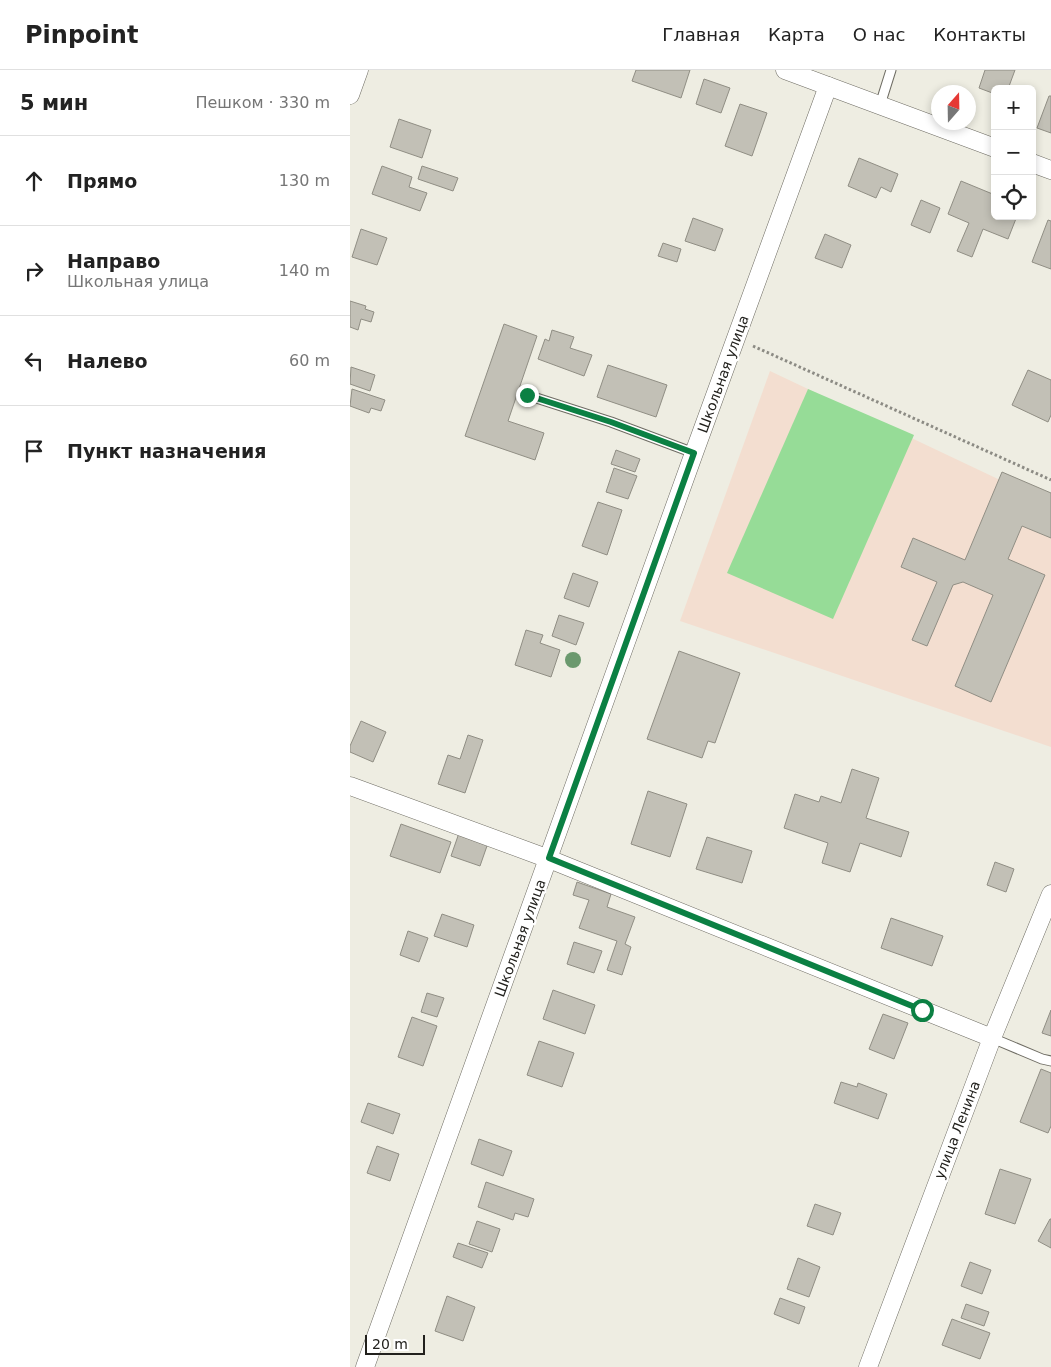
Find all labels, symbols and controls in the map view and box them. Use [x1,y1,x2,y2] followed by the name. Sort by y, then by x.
[25,21,138,49] text: Pinpoint
[662,24,740,45] text: Главная
[768,24,825,45] text: Карта
[853,24,905,45] text: О нас
[933,24,1026,45] text: Контакты
[931,85,976,130] north arrow
[991,85,1036,220] map controls
[991,85,1036,130] button: +
[20,91,88,115] text: 5 мин
[195,93,330,112] text: Пешком · 330 m
[991,130,1036,175] button: −
[20,167,48,195] icon: ahead
[67,170,137,192] text: Прямо
[279,171,330,190] text: 130 m
[991,175,1036,220] button: locate
[67,250,160,272] text: Направо
[20,257,48,285] icon: right
[279,261,330,280] text: 140 m
[67,272,209,291] text: Школьная улица
[694,313,752,435] street label: Школьная улица
[20,347,48,375] icon: left
[67,350,148,372] text: Налево
[289,351,330,370] text: 60 m
[516,384,539,407] route end
[20,437,48,465] icon: arrive
[67,440,266,462] text: Пункт назначения
[491,877,549,999] street label: Школьная улица
[911,999,934,1022] route start
[931,1079,983,1181] street label: улица Ленина
[365,1332,425,1355] scale bar
[372,1336,408,1352] text: 20 m

